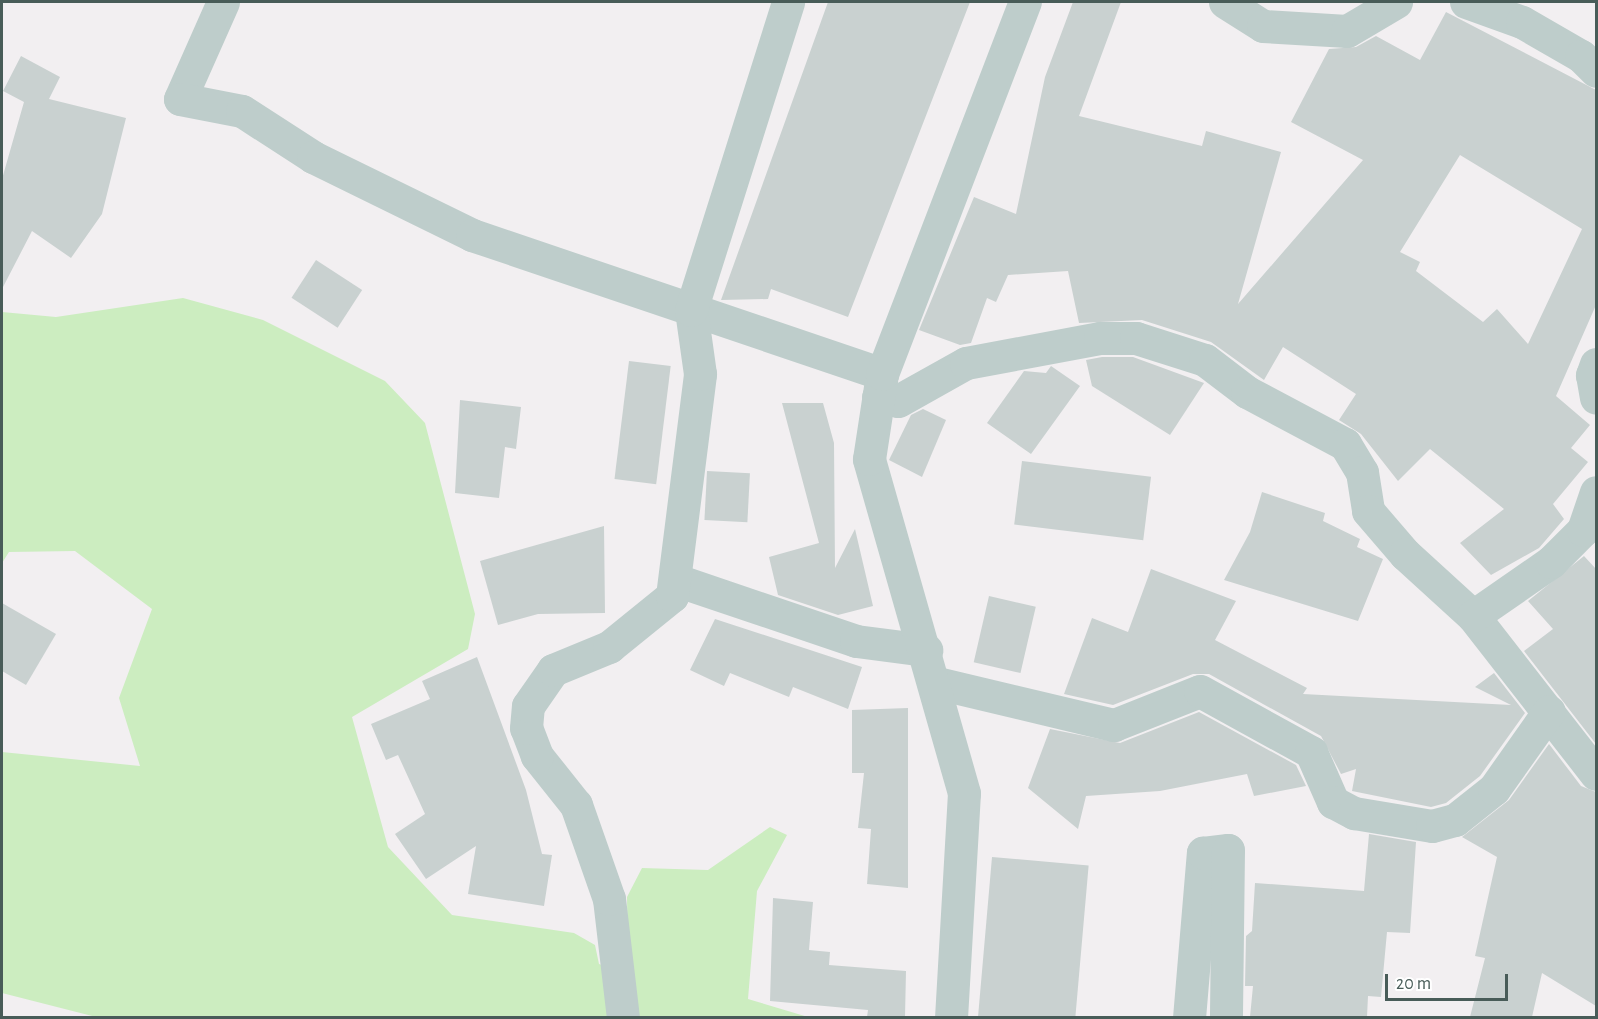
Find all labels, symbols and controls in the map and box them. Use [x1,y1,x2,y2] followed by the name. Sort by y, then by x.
[1388,962,1511,1000] scale bar
[1396,975,1431,993] text: 20 m

